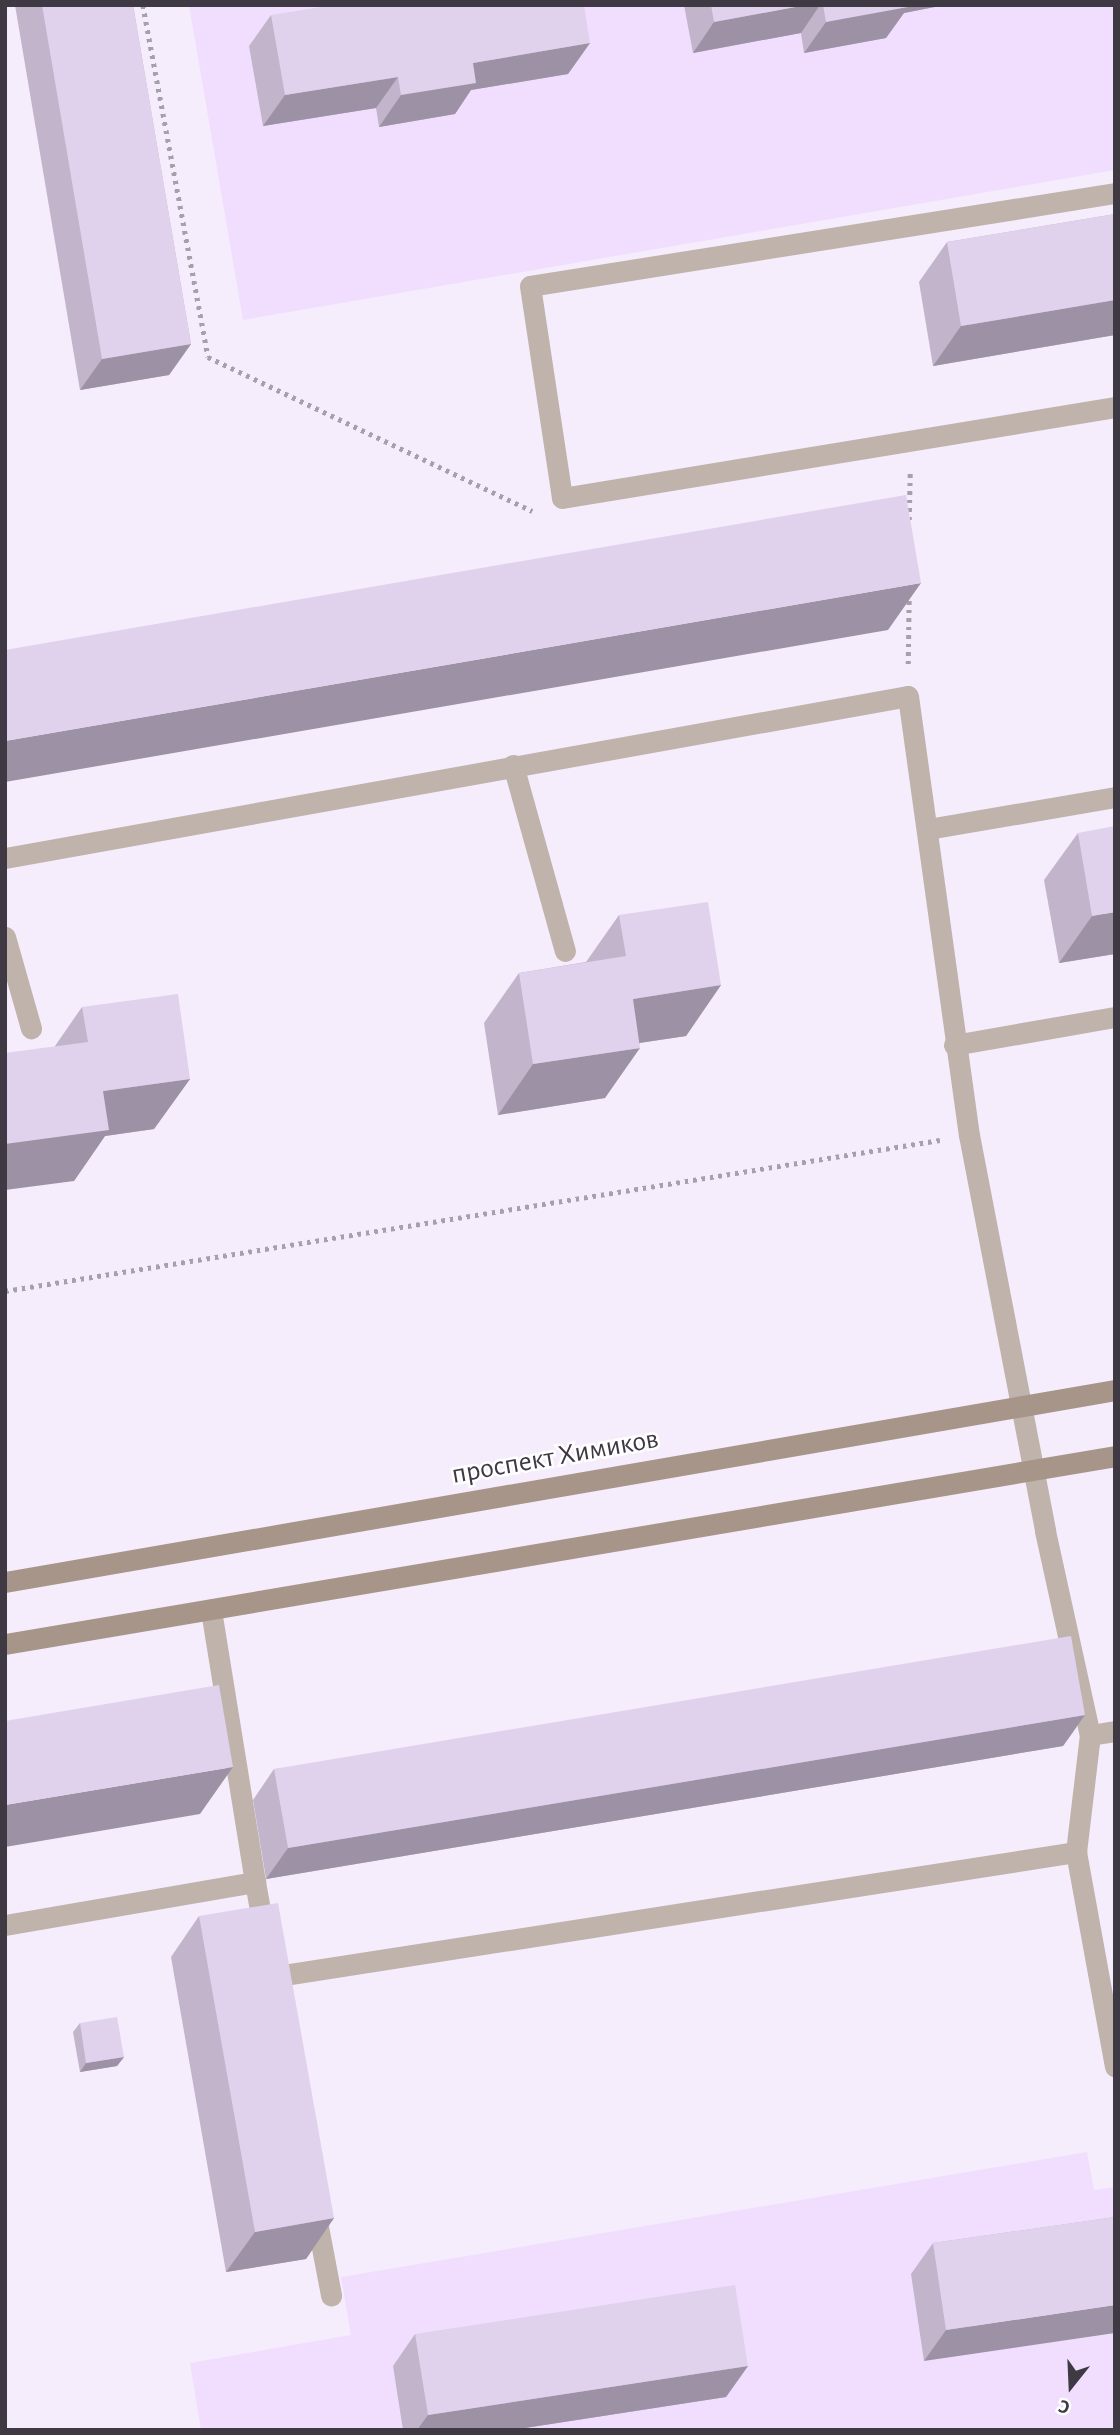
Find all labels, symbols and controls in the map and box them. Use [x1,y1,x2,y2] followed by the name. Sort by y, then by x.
[449,1422,661,1492] street label: проспект Химиков
[1036,2351,1106,2421] north arrow
[1056,2396,1072,2417] text: С

